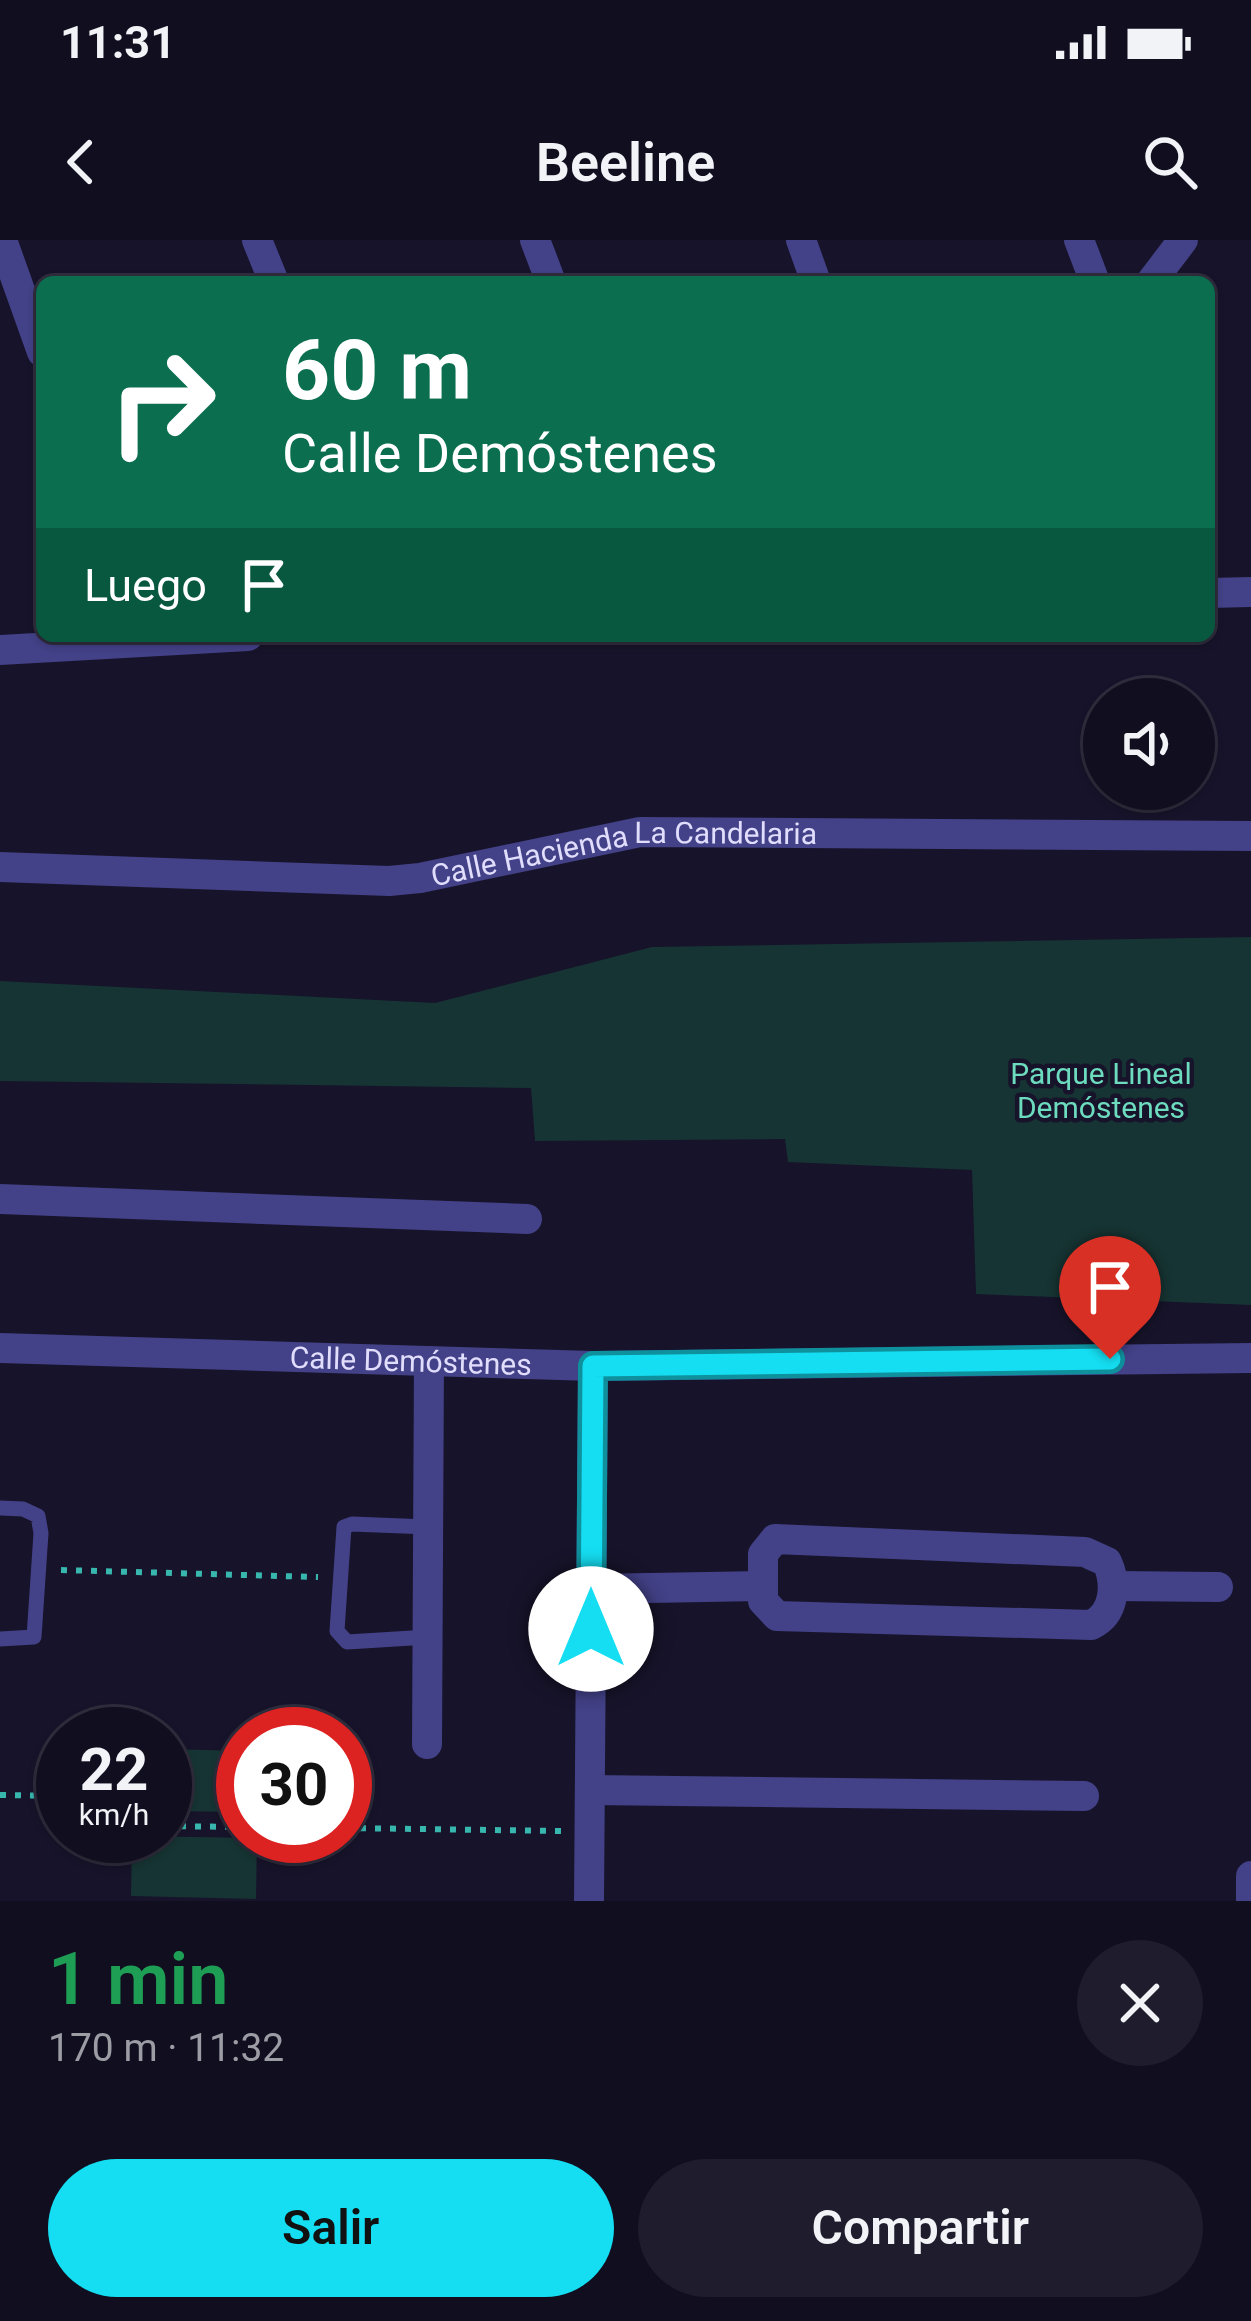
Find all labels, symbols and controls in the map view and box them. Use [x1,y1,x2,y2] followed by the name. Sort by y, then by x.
[60,16,176,69] text: 11:31
[48,129,114,195] icon: back
[1137,129,1203,195] icon: search
[536,131,715,194] text: Beeline
[282,321,472,420] text: 60 m
[84,324,240,480] icon: right
[282,422,718,485] text: Calle Demóstenes
[231,552,297,618] icon: arrive
[84,559,207,612] text: Luego
[1083,678,1215,810] map controls
[1083,678,1215,810] button: sound
[428,814,817,893] street label: Calle Hacienda La Candelaria
[1010,1056,1192,1125] park label: Parque Lineal Demóstenes
[1059,1236,1161,1359] pin
[1077,1254,1143,1320] icon: arrive
[289,1339,532,1382] street label: Calle Demóstenes
[528,1566,654,1692] position arrow
[216,1707,372,1863] speed limit sign: 30
[80,1734,148,1805] text: 22
[79,1797,149,1832] text: km/h
[48,1937,229,2022] text: 1 min
[1077,1940,1203,2066] button: close
[48,2025,284,2071] text: 170 m · 11:32
[48,2159,614,2297] button: Salir
[638,2159,1203,2297] button: Compartir

